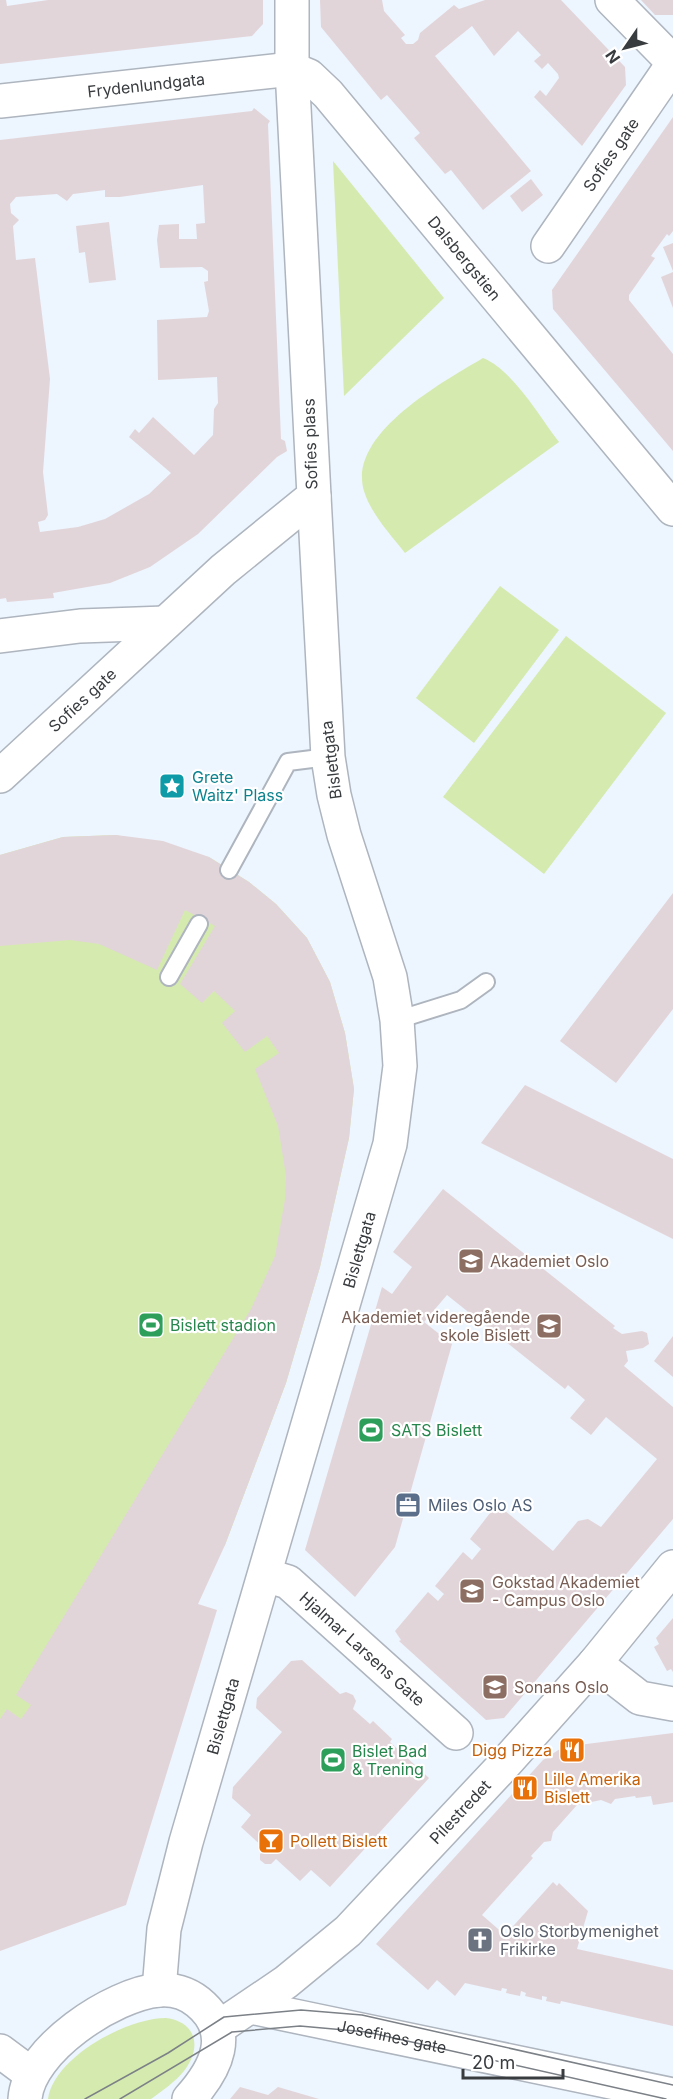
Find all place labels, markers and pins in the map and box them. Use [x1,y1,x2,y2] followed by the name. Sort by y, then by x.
[192,767,283,805] place label: Grete Waitz' Plass
[157,771,187,801] place icon: Grete Waitz' Plass
[456,1246,486,1276] school or university icon: Akademiet Oslo
[490,1251,609,1271] place label: Akademiet Oslo
[341,1307,530,1345] place label: Akademiet videregående skole Bislett
[136,1310,166,1340] sports icon: Bislett stadion
[534,1311,564,1341] school or university icon: Akademiet videregående skole Bislett
[170,1315,276,1335] place label: Bislett stadion
[356,1415,386,1445] sports icon: SATS Bislett
[391,1420,482,1440] place label: SATS Bislett
[393,1490,423,1520] office icon: Miles Oslo AS
[428,1495,532,1515] place label: Miles Oslo AS
[492,1572,640,1610] place label: Gokstad Akademiet - Campus Oslo
[457,1576,487,1606] school or university icon: Gokstad Akademiet - Campus Oslo
[480,1672,510,1702] school or university icon: Sonans Oslo
[514,1677,609,1697] place label: Sonans Oslo
[557,1735,587,1765] restaurant icon: Digg Pizza
[472,1740,552,1760] place label: Digg Pizza
[352,1741,427,1779] place label: Bislet Bad & Trening
[318,1745,348,1775] sports icon: Bislet Bad & Trening
[544,1769,641,1807] place label: Lille Amerika Bislett
[510,1773,540,1803] restaurant icon: Lille Amerika Bislett
[256,1826,286,1856] bar icon: Pollett Bislett
[290,1831,387,1851] place label: Pollett Bislett
[500,1921,659,1959] place label: Oslo Storbymenighet Frikirke
[465,1925,495,1955] church icon: Oslo Storbymenighet Frikirke

